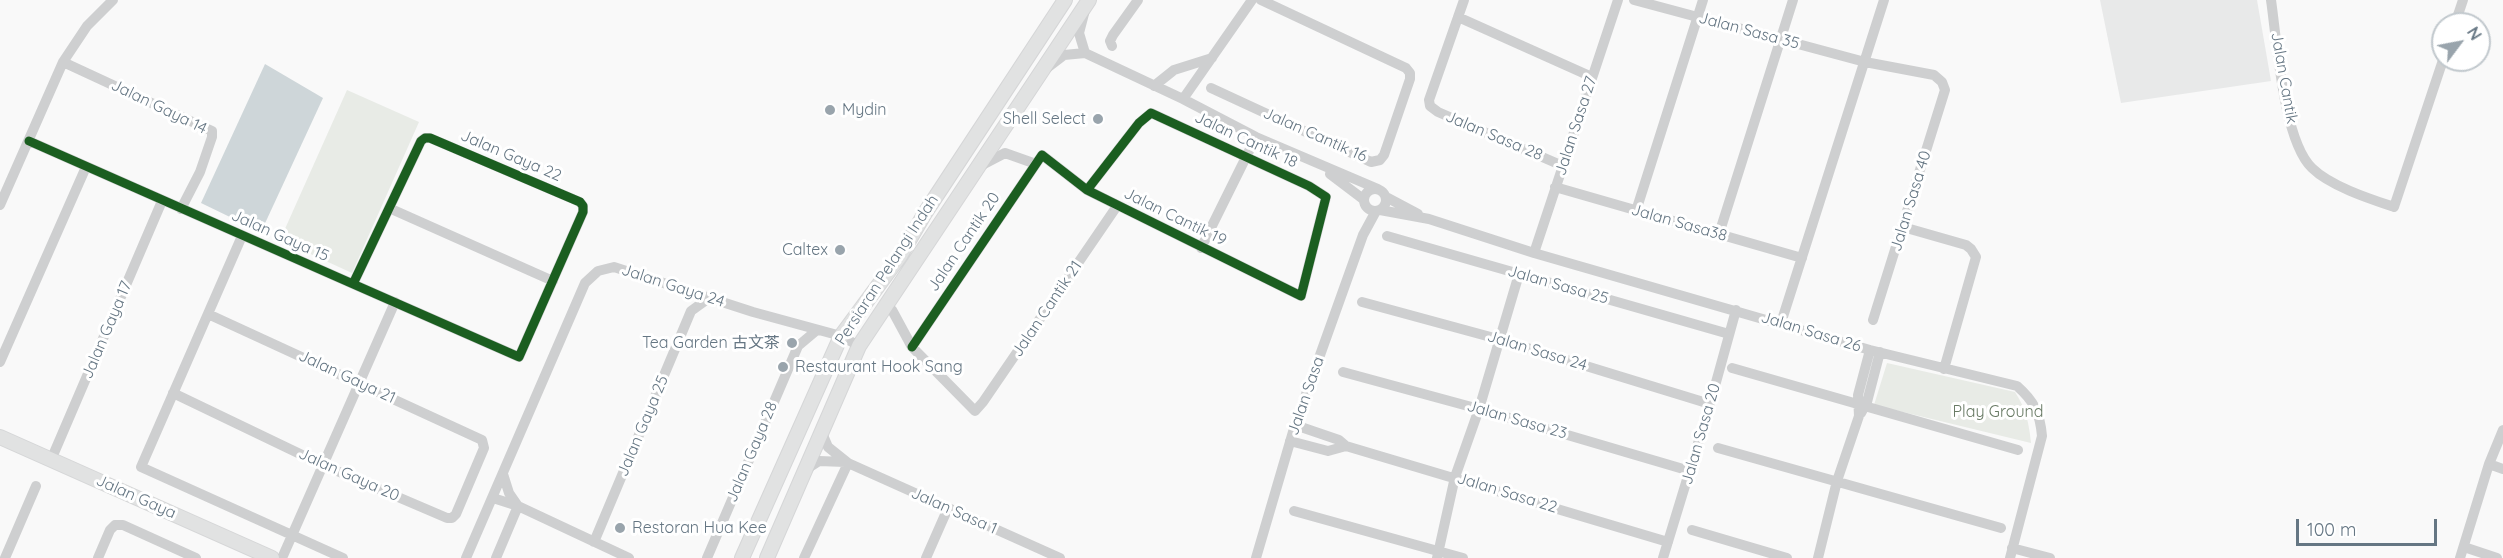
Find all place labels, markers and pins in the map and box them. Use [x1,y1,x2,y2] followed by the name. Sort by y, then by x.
[842,100,887,120] place label: Mydin
[823,103,837,117] marker: Mydin
[1003,109,1086,129] place label: Shell Select
[1091,112,1105,126] marker: Shell Select
[782,240,828,260] place label: Caltex
[833,243,847,257] marker: Caltex
[642,333,780,353] place label: Tea Garden 古文茶
[785,336,799,350] marker: Tea Garden 古文茶
[795,357,963,377] place label: Restaurant Hook Sang
[776,360,790,374] marker: Restaurant Hook Sang
[632,518,767,538] place label: Restoran Hua Kee
[613,521,627,535] marker: Restoran Hua Kee

